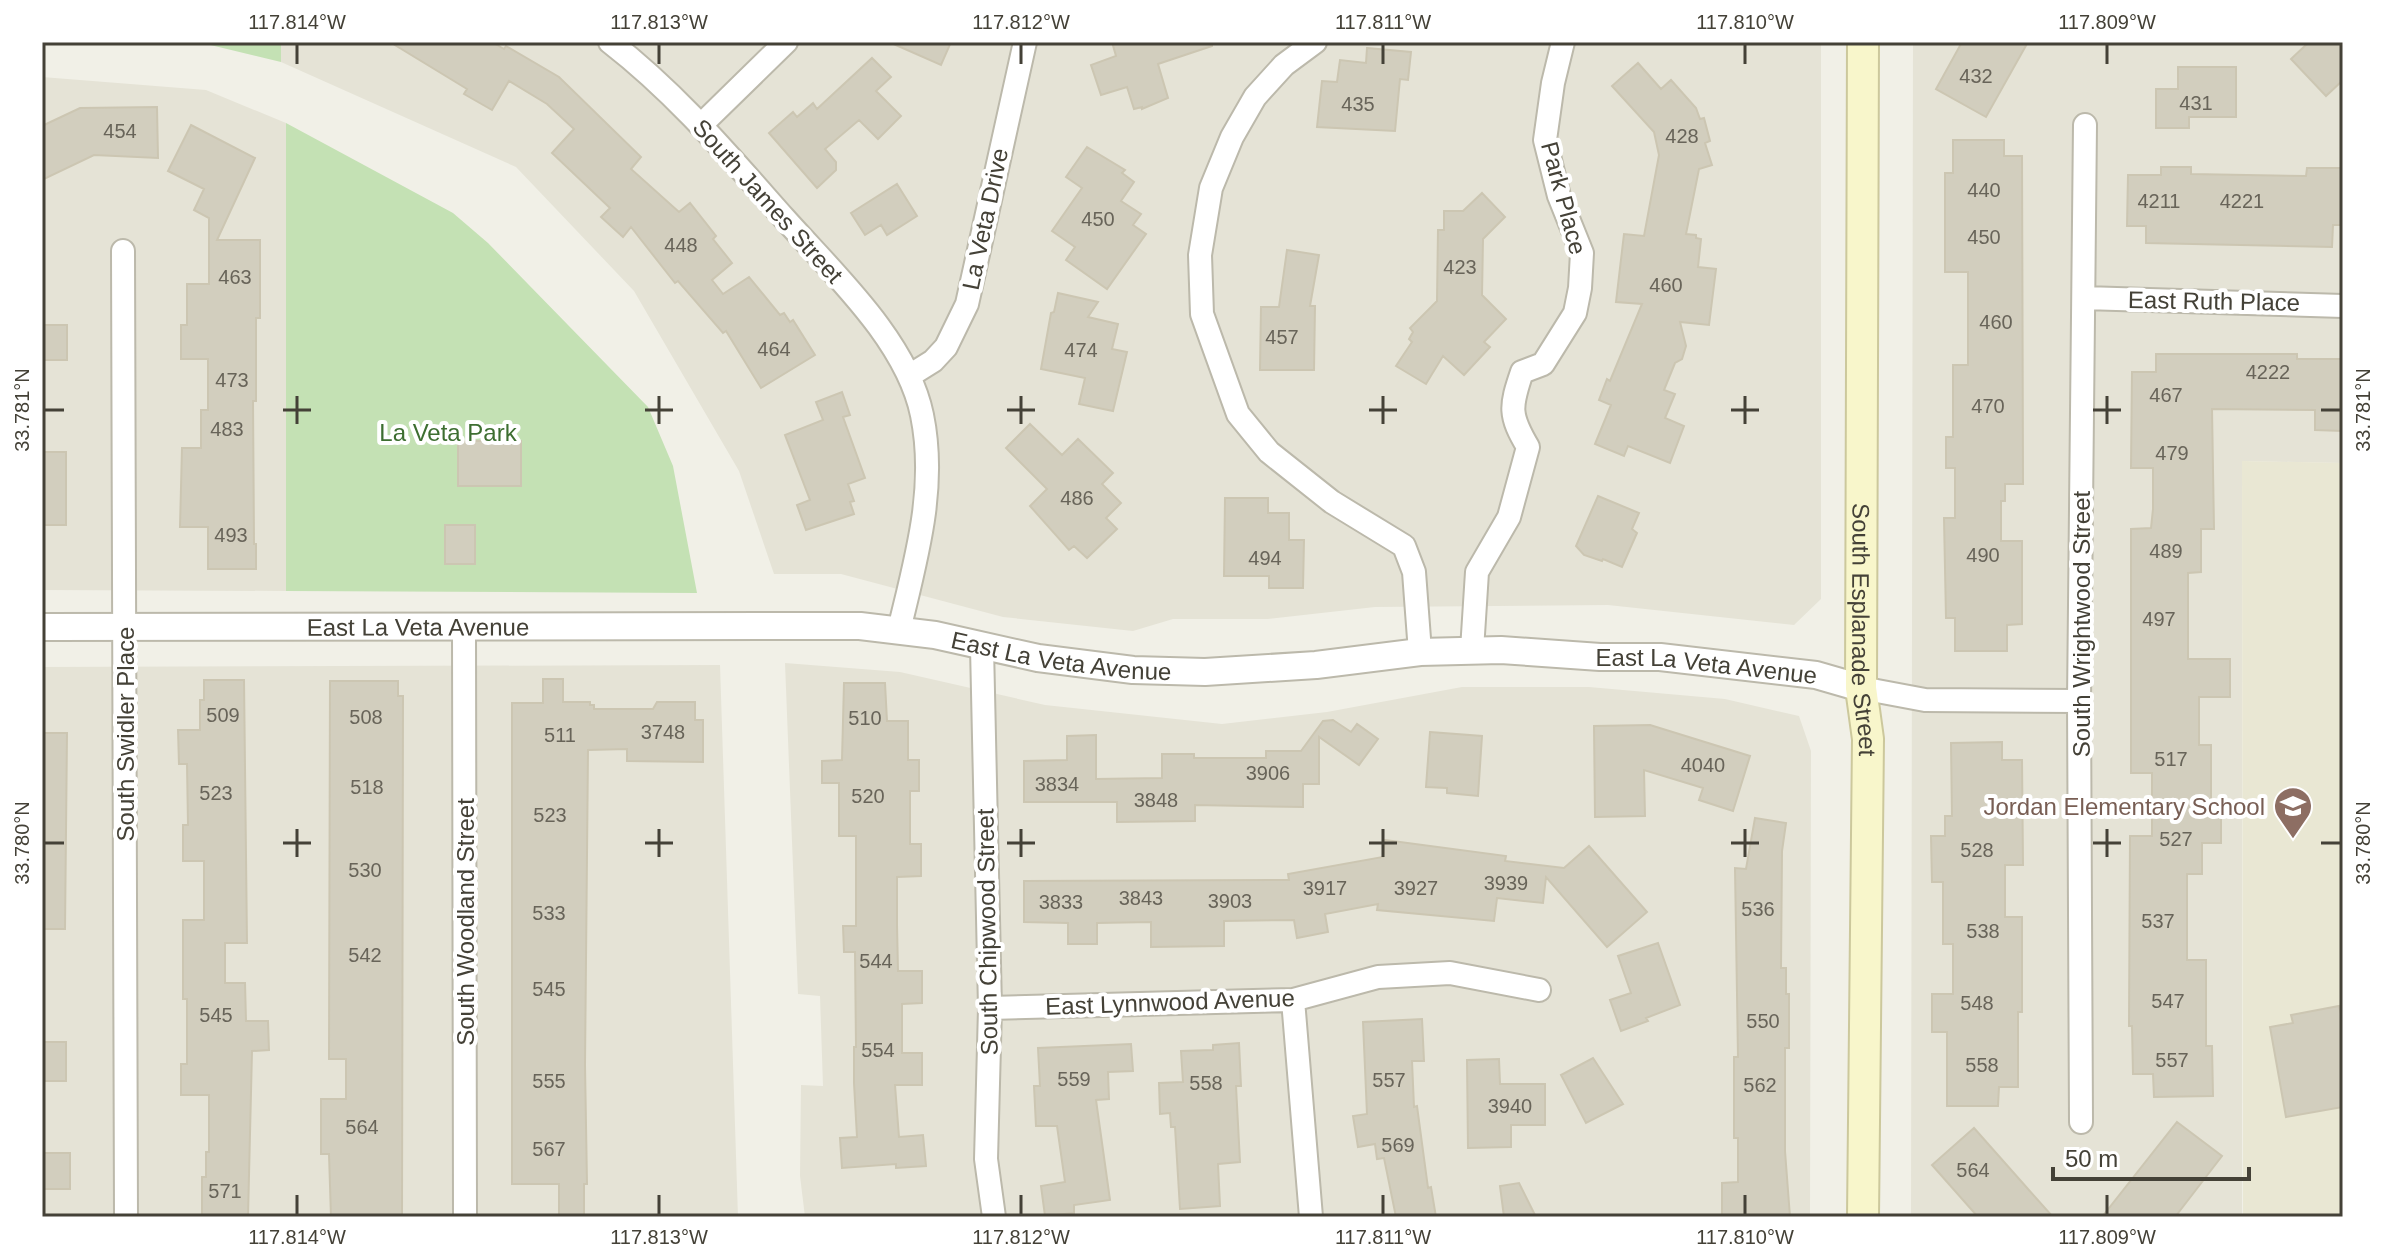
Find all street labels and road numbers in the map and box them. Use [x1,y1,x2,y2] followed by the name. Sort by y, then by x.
[687,114,849,289] street label: South James Street
[1536,138,1592,258] street label: Park Place
[957,146,1013,292] street label: La Veta Drive
[2128,286,2300,316] street label: East Ruth Place
[2068,490,2095,757] street label: South Wrightwood Street
[1847,503,1882,757] street label: South Esplanade Street
[307,613,529,640] street label: East La Veta Avenue
[949,626,1172,685] street label: East La Veta Avenue
[112,627,139,841] street label: South Swidler Place
[1596,644,1819,689] street label: East La Veta Avenue
[452,798,479,1046] street label: South Woodland Street
[971,808,1003,1056] street label: South Chipwood Street
[1045,984,1295,1020] street label: East Lynnwood Avenue

